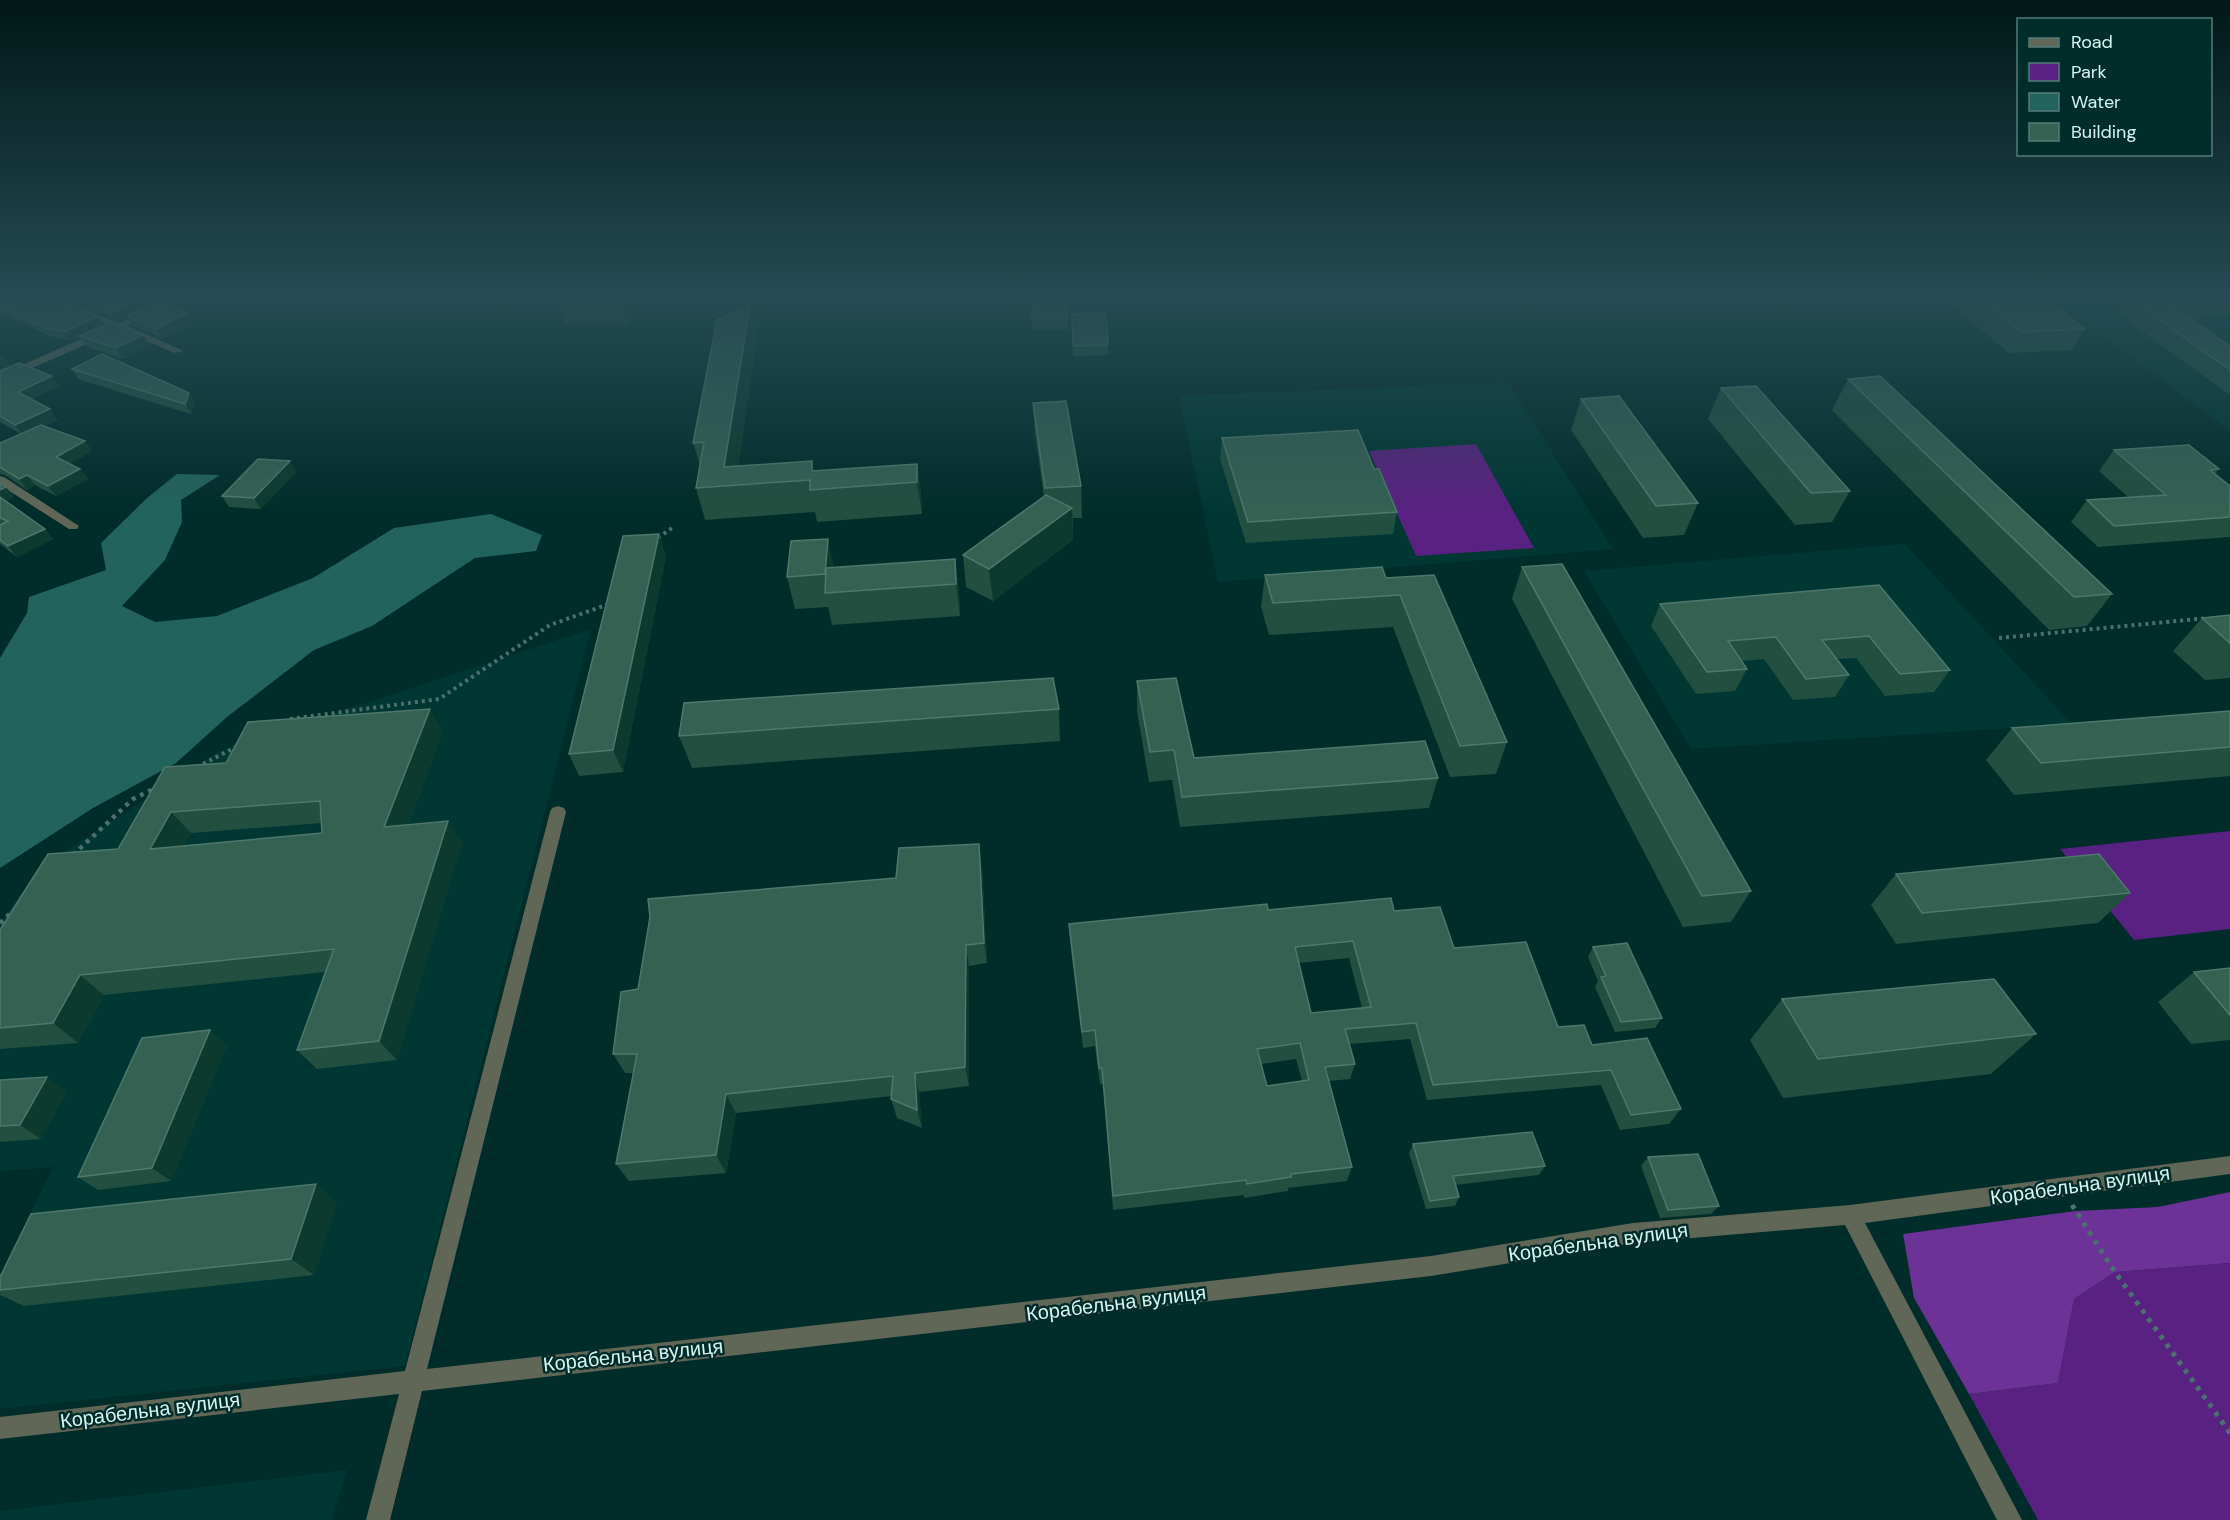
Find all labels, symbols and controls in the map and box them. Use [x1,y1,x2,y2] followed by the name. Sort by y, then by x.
[2017,18,2212,156] legend
[2071,30,2113,54] text: Road
[2071,60,2107,84] text: Park
[2071,90,2121,114] text: Water
[2071,120,2136,144] text: Building
[1988,1160,2172,1210] street label: Корабельна вулиця
[1506,1217,1690,1267] street label: Корабельна вулиця
[1025,1279,1207,1327] street label: Корабельна вулиця
[542,1333,724,1377] street label: Корабельна вулиця
[59,1386,241,1434] street label: Корабельна вулиця

